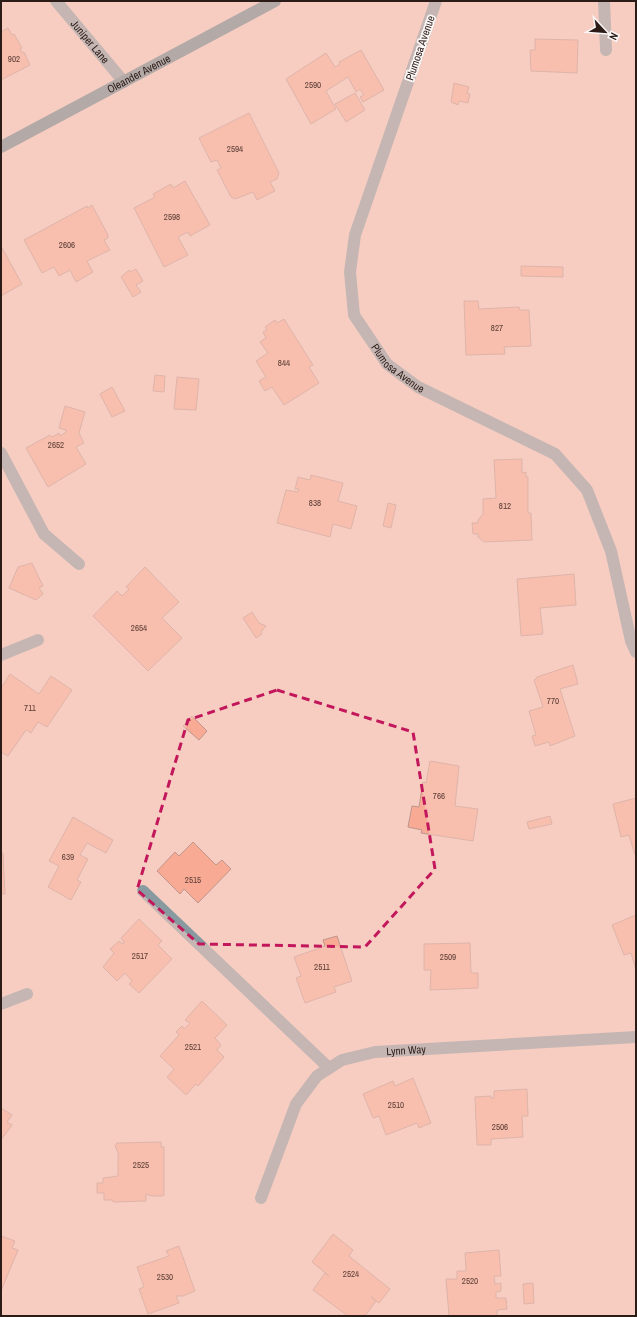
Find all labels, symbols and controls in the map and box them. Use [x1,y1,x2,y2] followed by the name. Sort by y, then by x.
[585,12,625,52] north arrow
[402,14,438,82] street label: Plumosa Avenue
[68,17,112,66] street label: Juniper Lane
[606,30,622,42] text: N
[105,51,173,96] street label: Oleander Avenue
[8,53,20,65] house number: 902
[305,79,321,91] house number: 2590
[227,143,243,155] house number: 2594
[164,211,180,223] house number: 2598
[59,239,75,251] house number: 2606
[491,322,503,334] house number: 827
[368,341,426,396] street label: Plumosa Avenue
[278,357,290,369] house number: 844
[48,439,64,451] house number: 2652
[309,497,321,509] house number: 838
[499,500,511,512] house number: 812
[131,622,147,634] house number: 2654
[547,695,559,707] house number: 770
[24,702,36,714] house number: 711
[433,790,445,802] house number: 766
[62,851,74,863] house number: 639
[185,874,201,886] house number: 2515
[132,950,148,962] house number: 2517
[440,951,456,963] house number: 2509
[314,961,330,973] house number: 2511
[185,1041,201,1053] house number: 2521
[386,1042,427,1058] street label: Lynn Way
[388,1099,404,1111] house number: 2510
[492,1121,508,1133] house number: 2506
[133,1159,149,1171] house number: 2525
[343,1268,359,1280] house number: 2524
[157,1271,173,1283] house number: 2530
[462,1275,478,1287] house number: 2520

